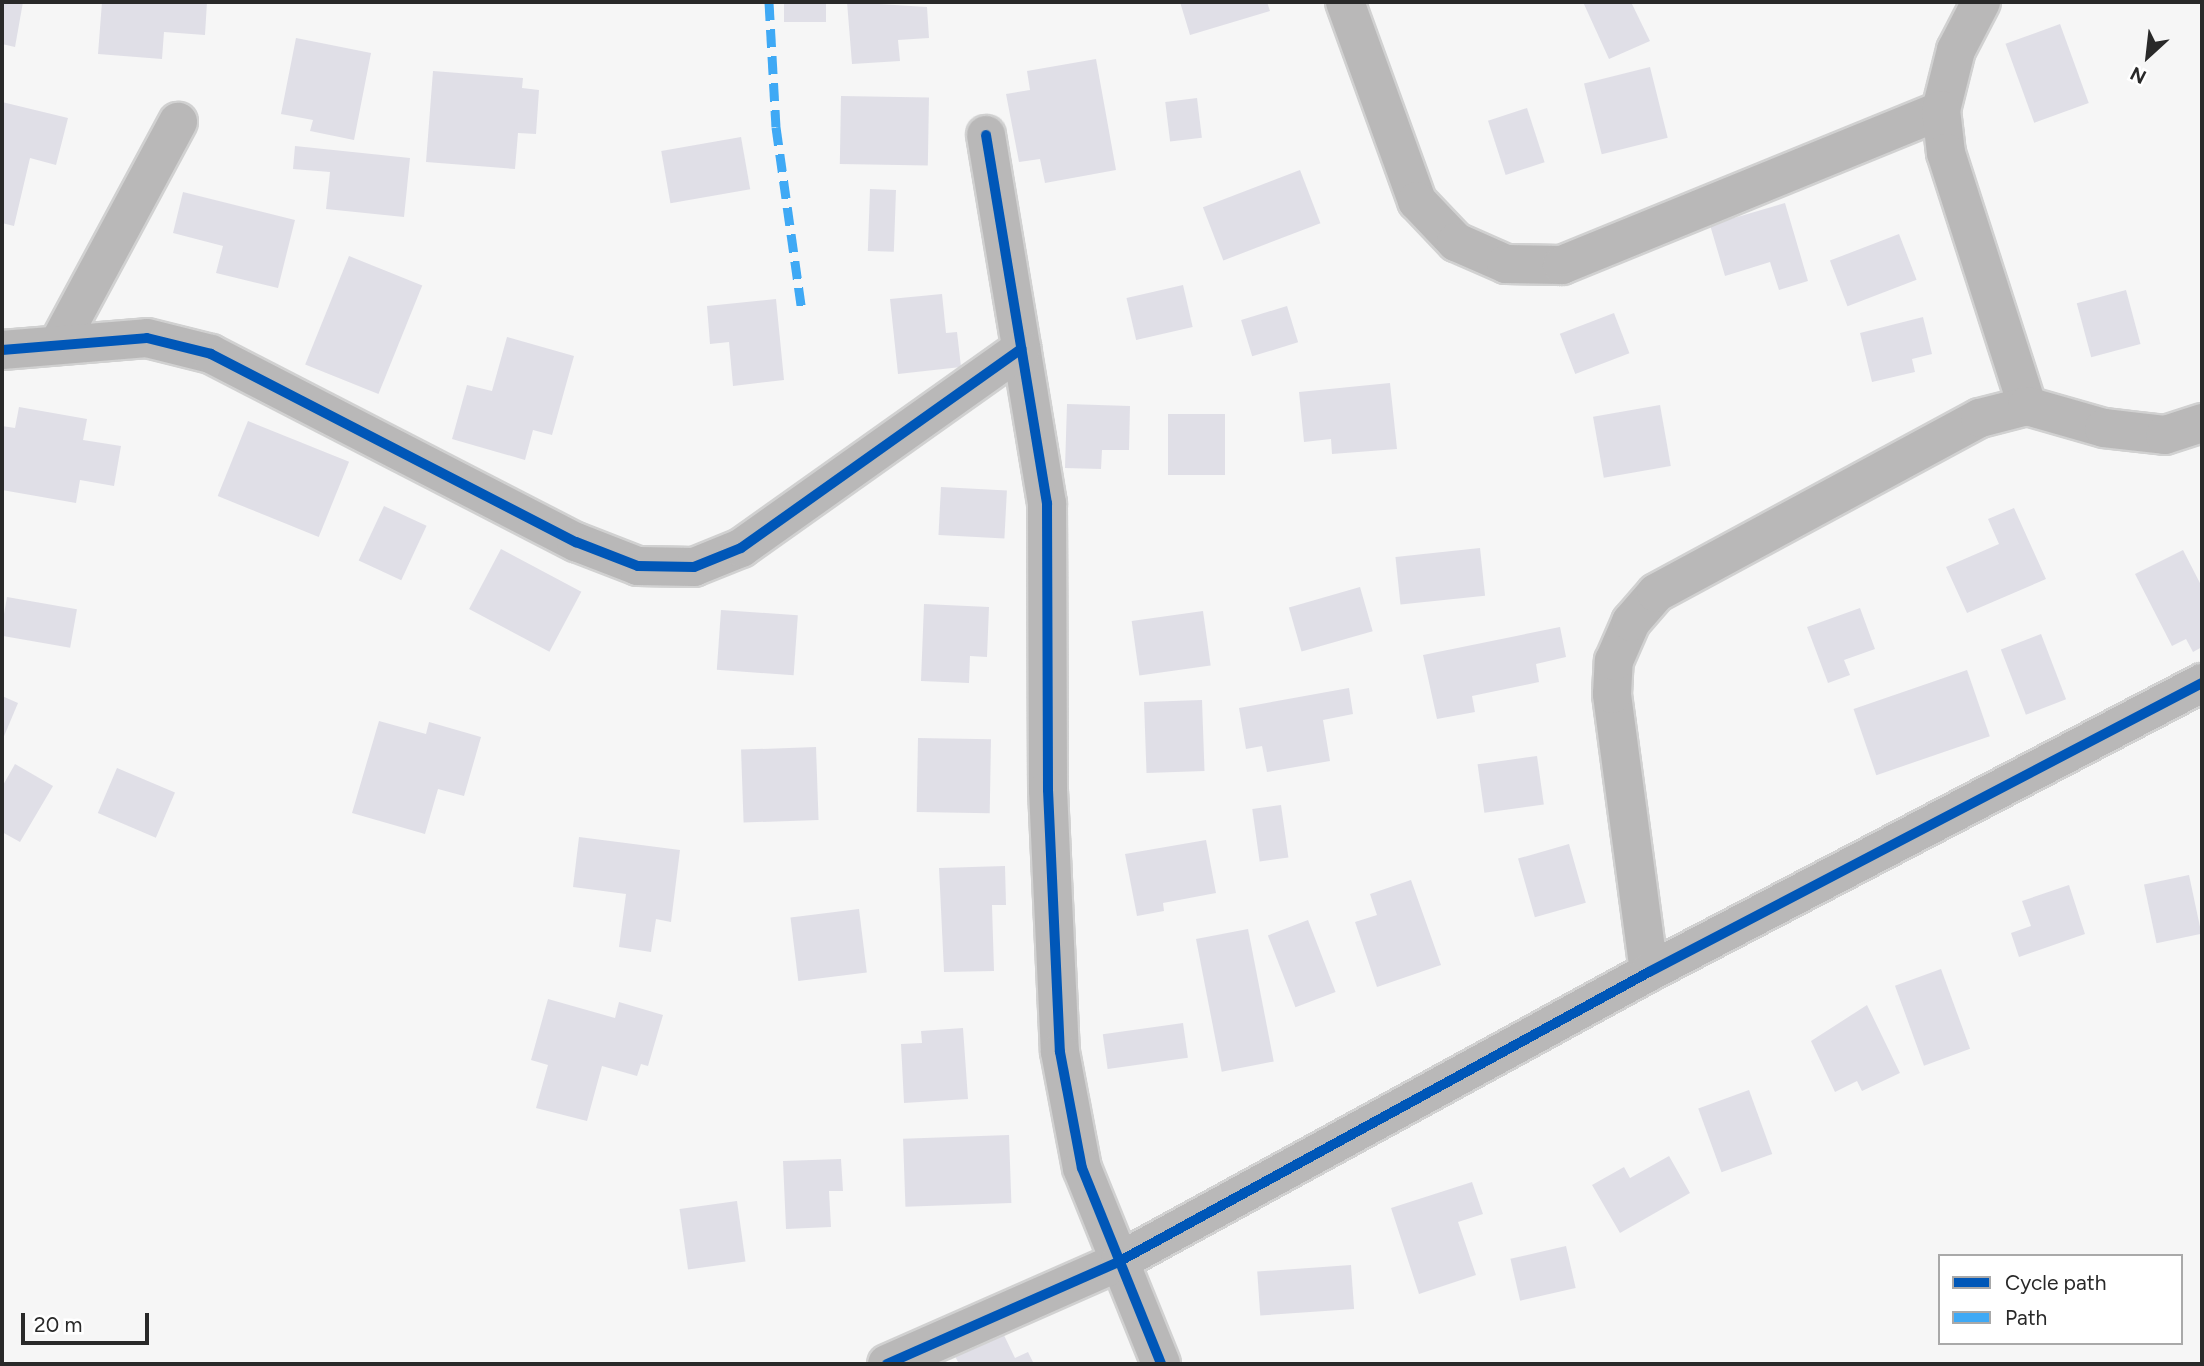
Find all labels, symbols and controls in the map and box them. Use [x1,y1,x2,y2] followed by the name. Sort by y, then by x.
[2113,21,2183,91] north arrow
[2126,62,2150,89] text: N
[1938,1254,2183,1345] legend
[2005,1270,2106,1295] text: Cycle path
[24,1300,152,1344] scale bar
[2005,1305,2047,1330] text: Path
[34,1312,82,1337] text: 20 m

